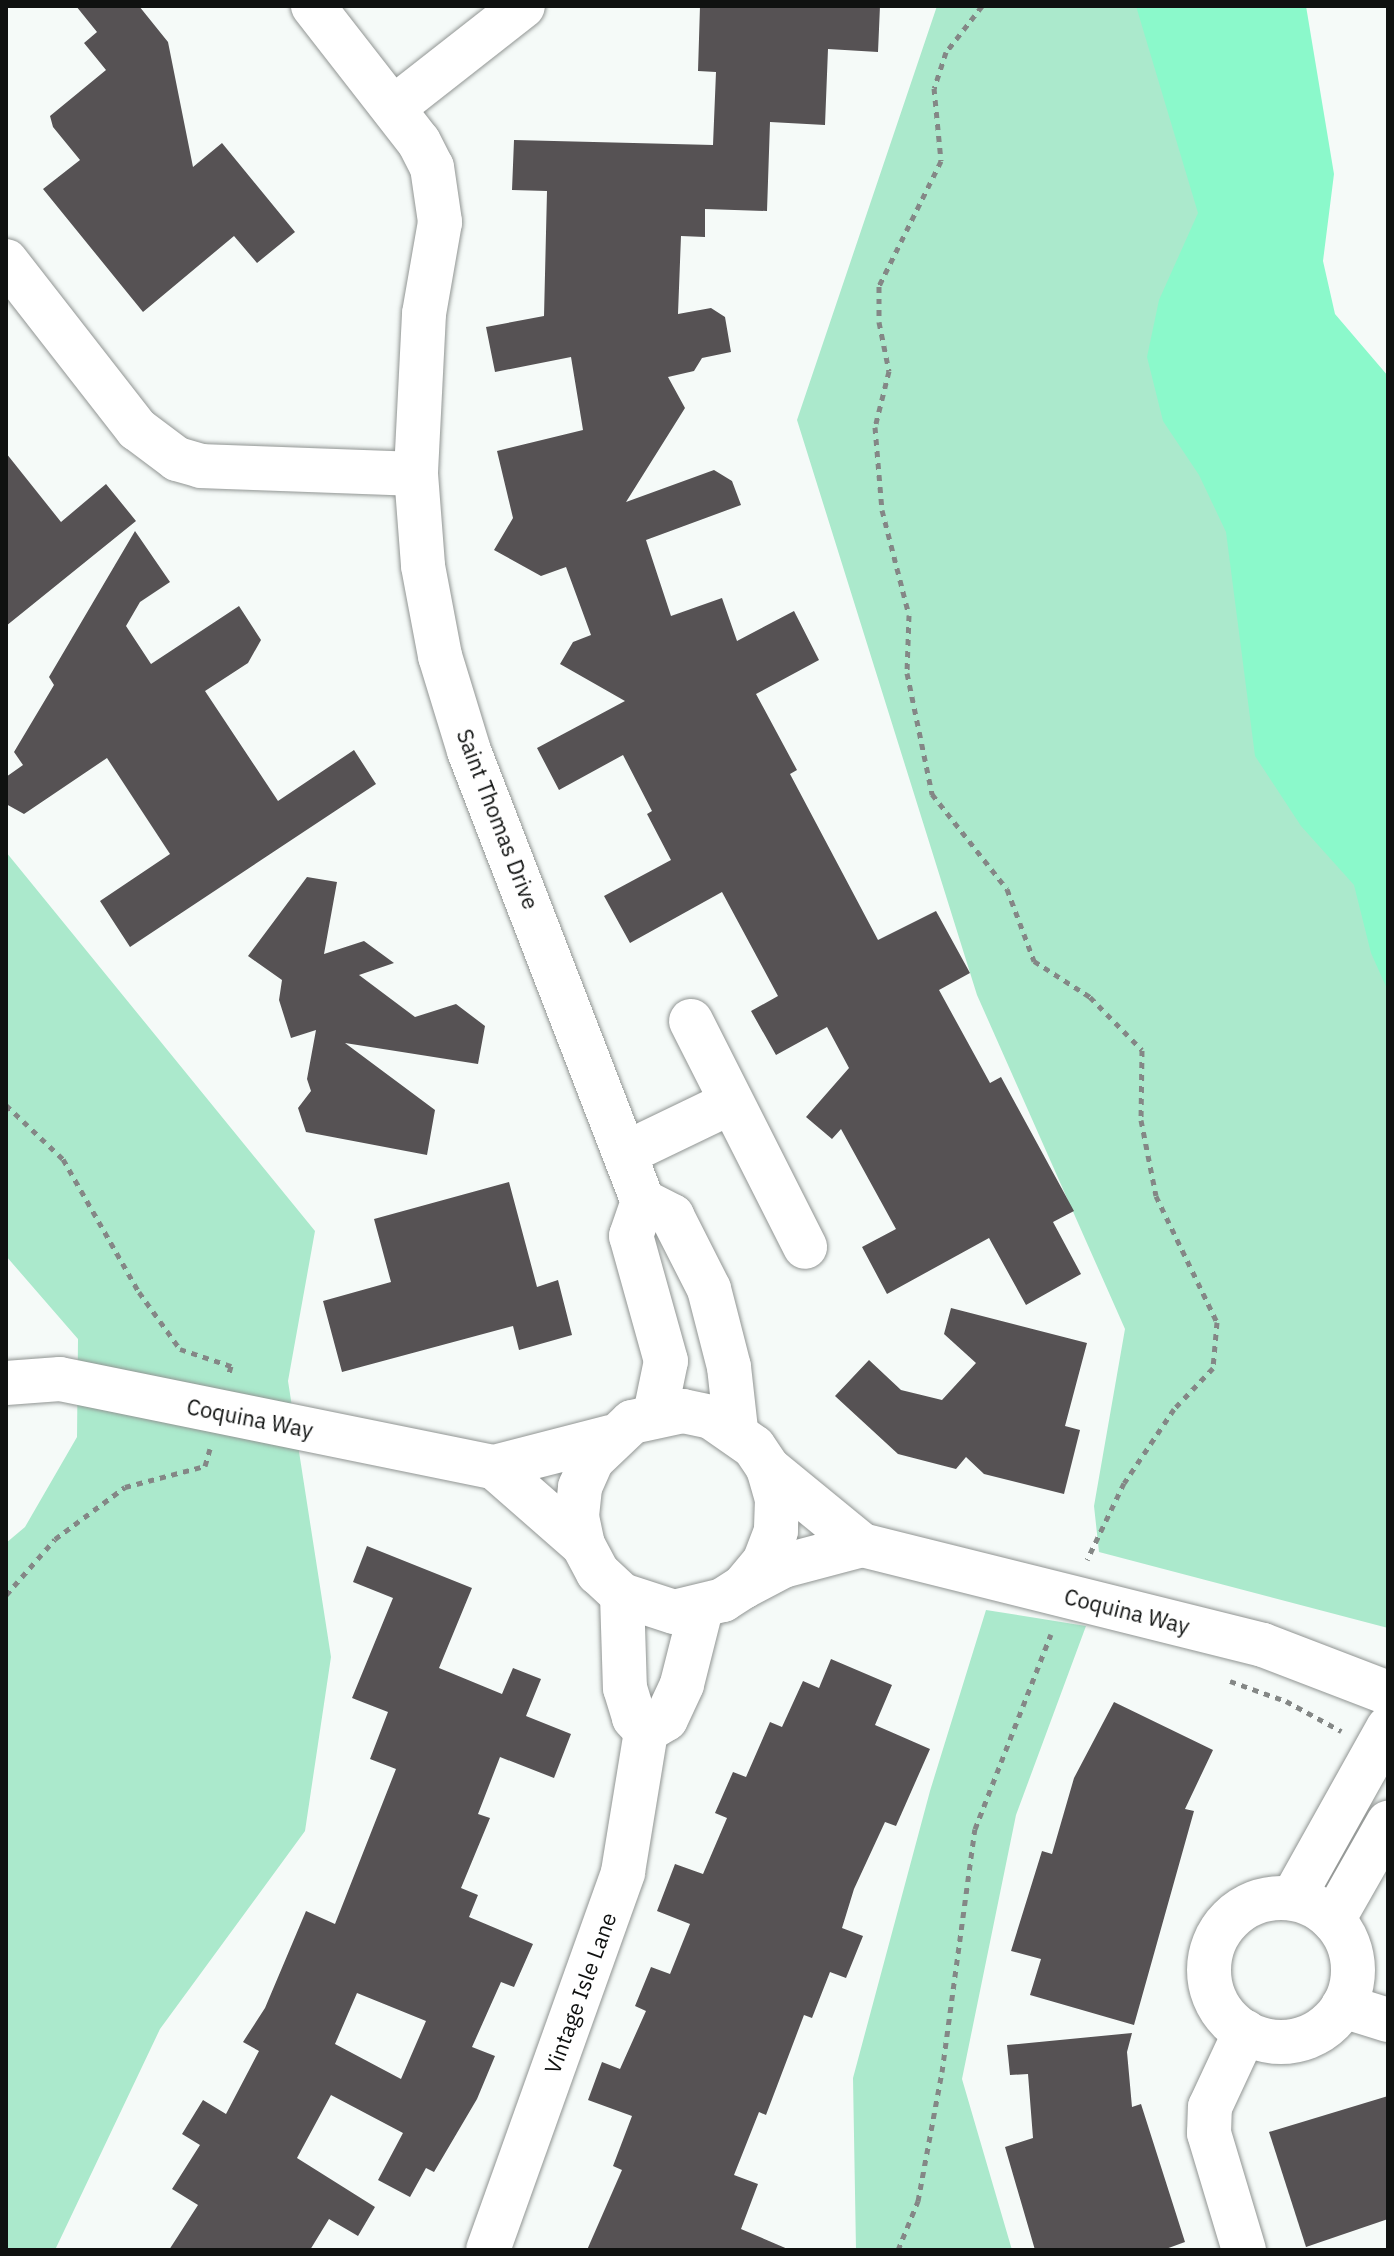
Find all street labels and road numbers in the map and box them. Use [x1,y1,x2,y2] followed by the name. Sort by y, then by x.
[451,725,545,913] street label: Saint Thomas Drive
[185,1393,315,1443] street label: Coquina Way
[1062,1583,1192,1639] street label: Coquina Way
[539,1909,621,2077] street label: Vintage Isle Lane

